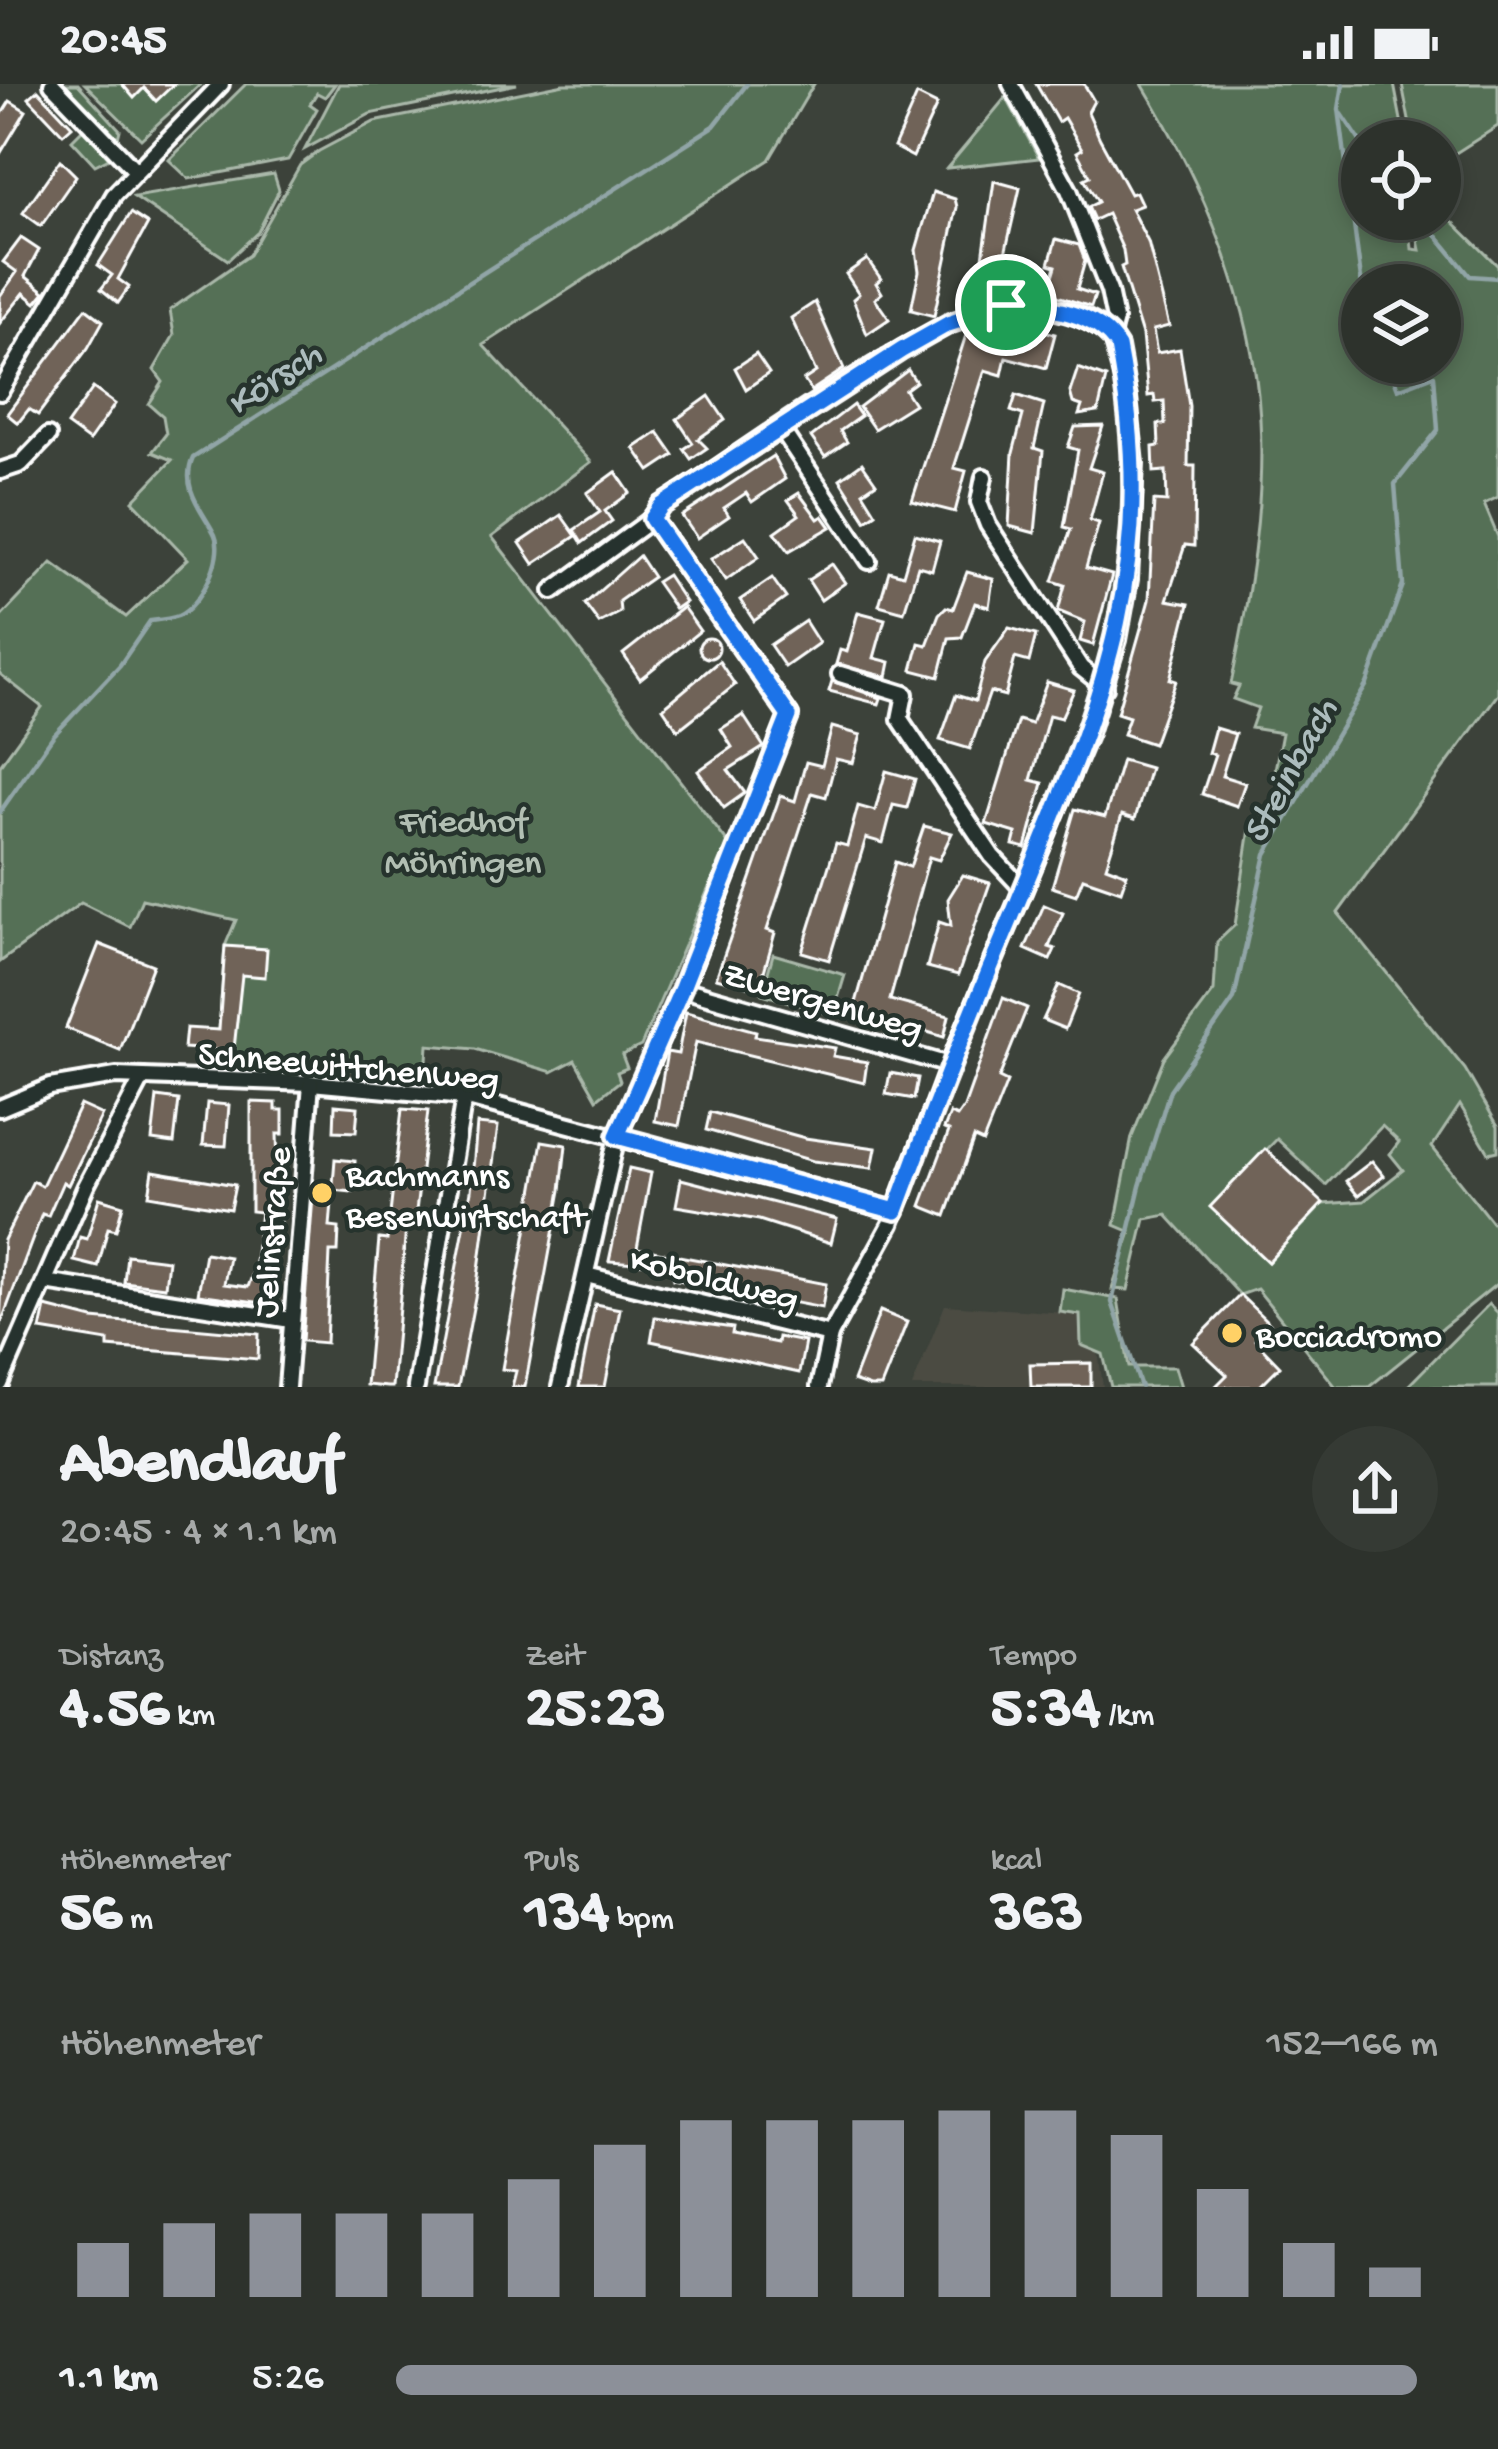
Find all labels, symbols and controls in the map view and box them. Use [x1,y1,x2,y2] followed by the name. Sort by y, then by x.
[60,16,167,69] text: 20:45
[1341,120,1461,384] map controls
[1341,120,1461,240] button: locate
[955,254,1057,356] pin
[1341,264,1461,384] button: layers
[973,272,1039,338] icon: arrive
[220,334,333,430] water label: Körsch
[1235,691,1352,852] water label: Steinbach
[385,803,541,887] park label: Friedhof Möhringen
[717,955,927,1053] street label: Zwergenweg
[196,1035,501,1104] street label: Schneewittchenweg
[247,1145,304,1320] street label: Jelinstraße
[345,1157,589,1241] place label: Bachmanns Besenwirtschaft
[309,1180,335,1206] marker: Bachmanns Besenwirtschaft
[625,1241,802,1324] street label: Koboldweg
[1255,1318,1442,1361] place label: Bocciadromo
[1219,1320,1245,1346] marker: Bocciadromo
[1312,1426,1438,1552] button: share
[60,1427,340,1505] text: Abendlauf
[60,1511,337,1557] text: 20:45 · 4 × 1.1 km
[60,1639,163,1677] text: Distanz
[525,1639,584,1677] text: Zeit
[991,1639,1077,1677] text: Tempo
[60,1677,169,1747] text: 4.56
[525,1677,666,1747] text: 25:23
[991,1677,1101,1747] text: 5:34
[169,1698,215,1736] text: km
[1101,1698,1154,1736] text: /km
[60,1843,229,1881] text: Höhenmeter
[525,1843,578,1881] text: Puls
[991,1843,1042,1881] text: kcal
[60,1881,122,1951] text: 56
[525,1881,609,1951] text: 134
[991,1881,1083,1951] text: 363
[122,1902,153,1940] text: m
[609,1902,674,1940] text: bpm
[60,2023,260,2069] text: Höhenmeter
[1267,2023,1438,2069] text: 152–166 m
[60,2357,158,2403] text: 1.1 km
[252,2357,324,2403] text: 5:26

